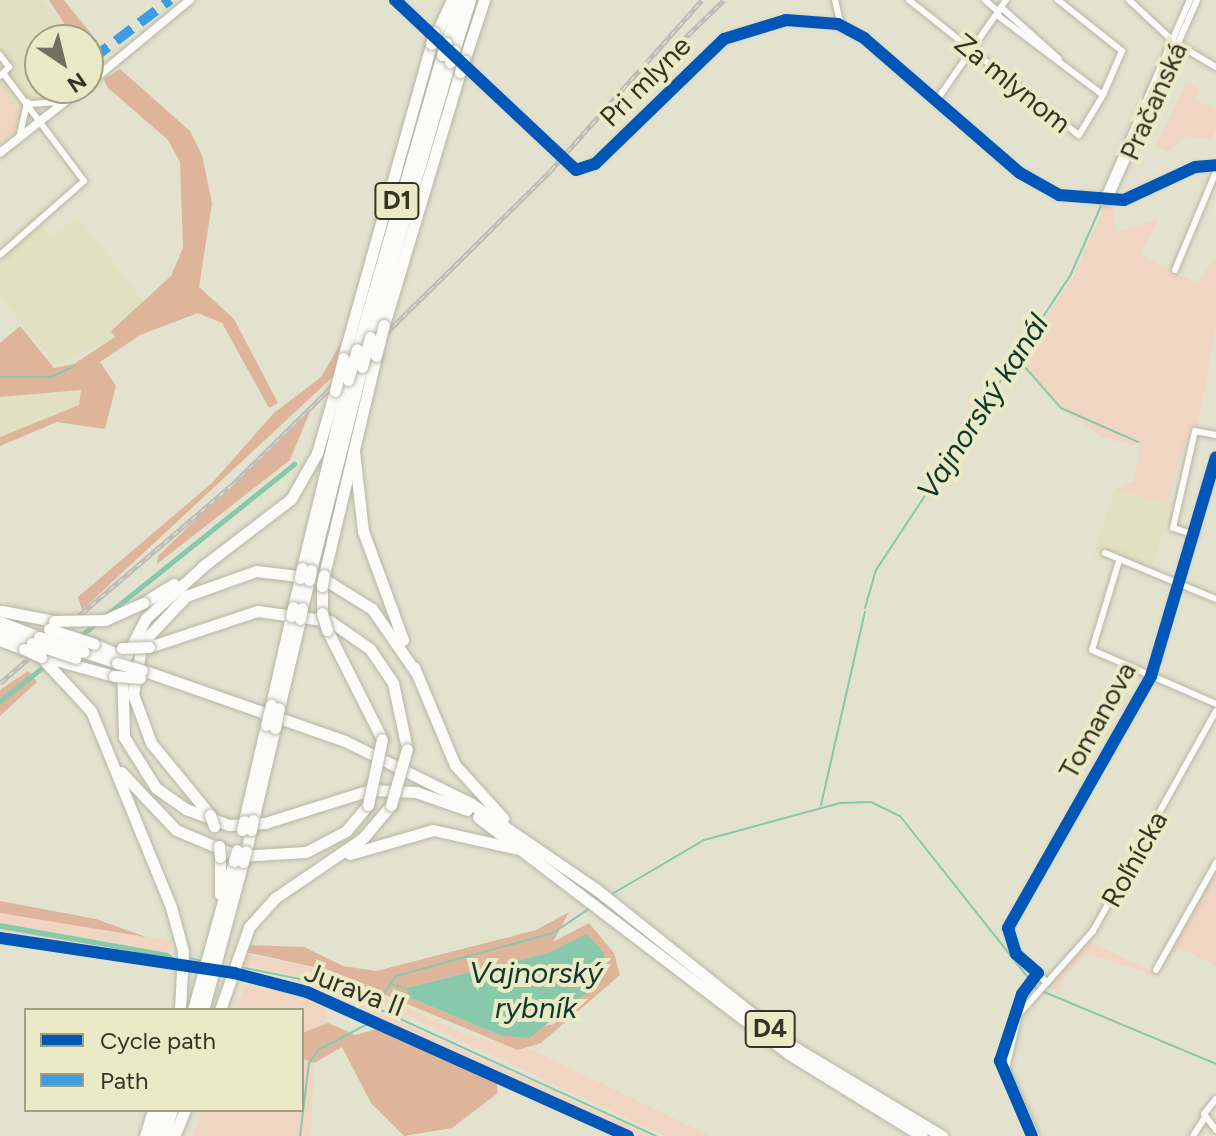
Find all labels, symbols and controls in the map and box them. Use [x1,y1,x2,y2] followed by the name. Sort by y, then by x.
[24,24,104,104] north arrow
[948,26,1078,140] street label: Za mlynom
[593,29,697,133] street label: Pri mlyne
[1112,37,1194,165] street label: Pračanská
[62,66,92,98] text: N
[373,179,421,223] road number: D1
[910,307,1056,507] water label: Vajnorský kanál
[1051,656,1143,784] street label: Tomanova
[1094,805,1174,913] street label: Roľnícka
[300,955,410,1023] street label: Jurava II
[469,955,603,1026] water label: Vajnorský rybník
[744,1007,796,1051] road number: D4
[24,1008,304,1112] legend
[100,1026,216,1055] text: Cycle path
[100,1066,148,1095] text: Path

